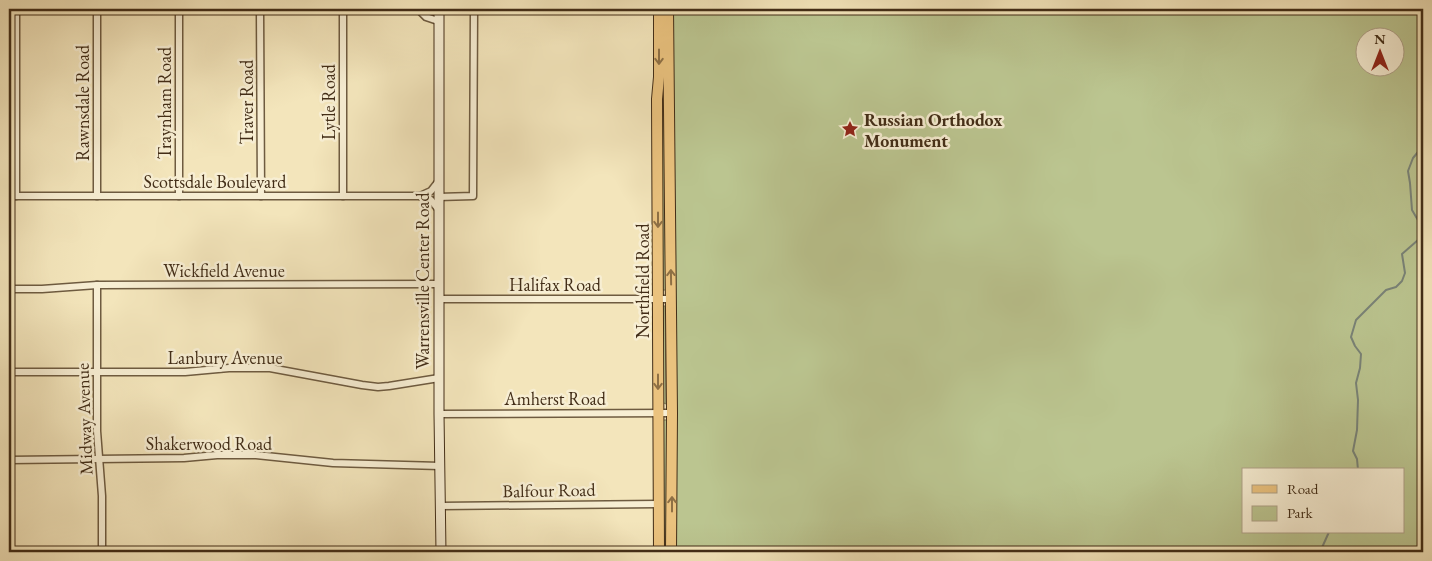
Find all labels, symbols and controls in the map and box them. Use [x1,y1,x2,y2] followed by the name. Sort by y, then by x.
[1354,28,1404,78] north arrow
[1374,30,1386,48] text: N
[71,44,94,161] street label: Rawnsdale Road
[153,46,176,159] street label: Traynham Road
[654,49,664,65] one-way arrow
[235,59,258,144] street label: Traver Road
[317,63,340,140] street label: Lytle Road
[864,108,1002,152] place label: Russian Orthodox Monument
[840,119,860,139] place icon: Russian Orthodox Monument
[144,170,287,193] street label: Scottsdale Boulevard
[411,192,434,370] street label: Warrensville Center Road
[653,212,663,228] one-way arrow
[631,223,654,339] street label: Northfield Road
[163,259,285,282] street label: Wickfield Avenue
[666,269,676,286] one-way arrow
[509,273,602,296] street label: Halifax Road
[167,346,283,369] street label: Lanbury Avenue
[71,363,97,475] street label: Midway Avenue
[653,374,663,390] one-way arrow
[503,387,607,410] street label: Amherst Road
[146,432,273,455] street label: Shakerwood Road
[1242,468,1404,534] legend
[502,478,597,502] street label: Balfour Road
[1287,479,1319,498] text: Road
[667,496,676,512] one-way arrow
[1287,503,1314,522] text: Park

